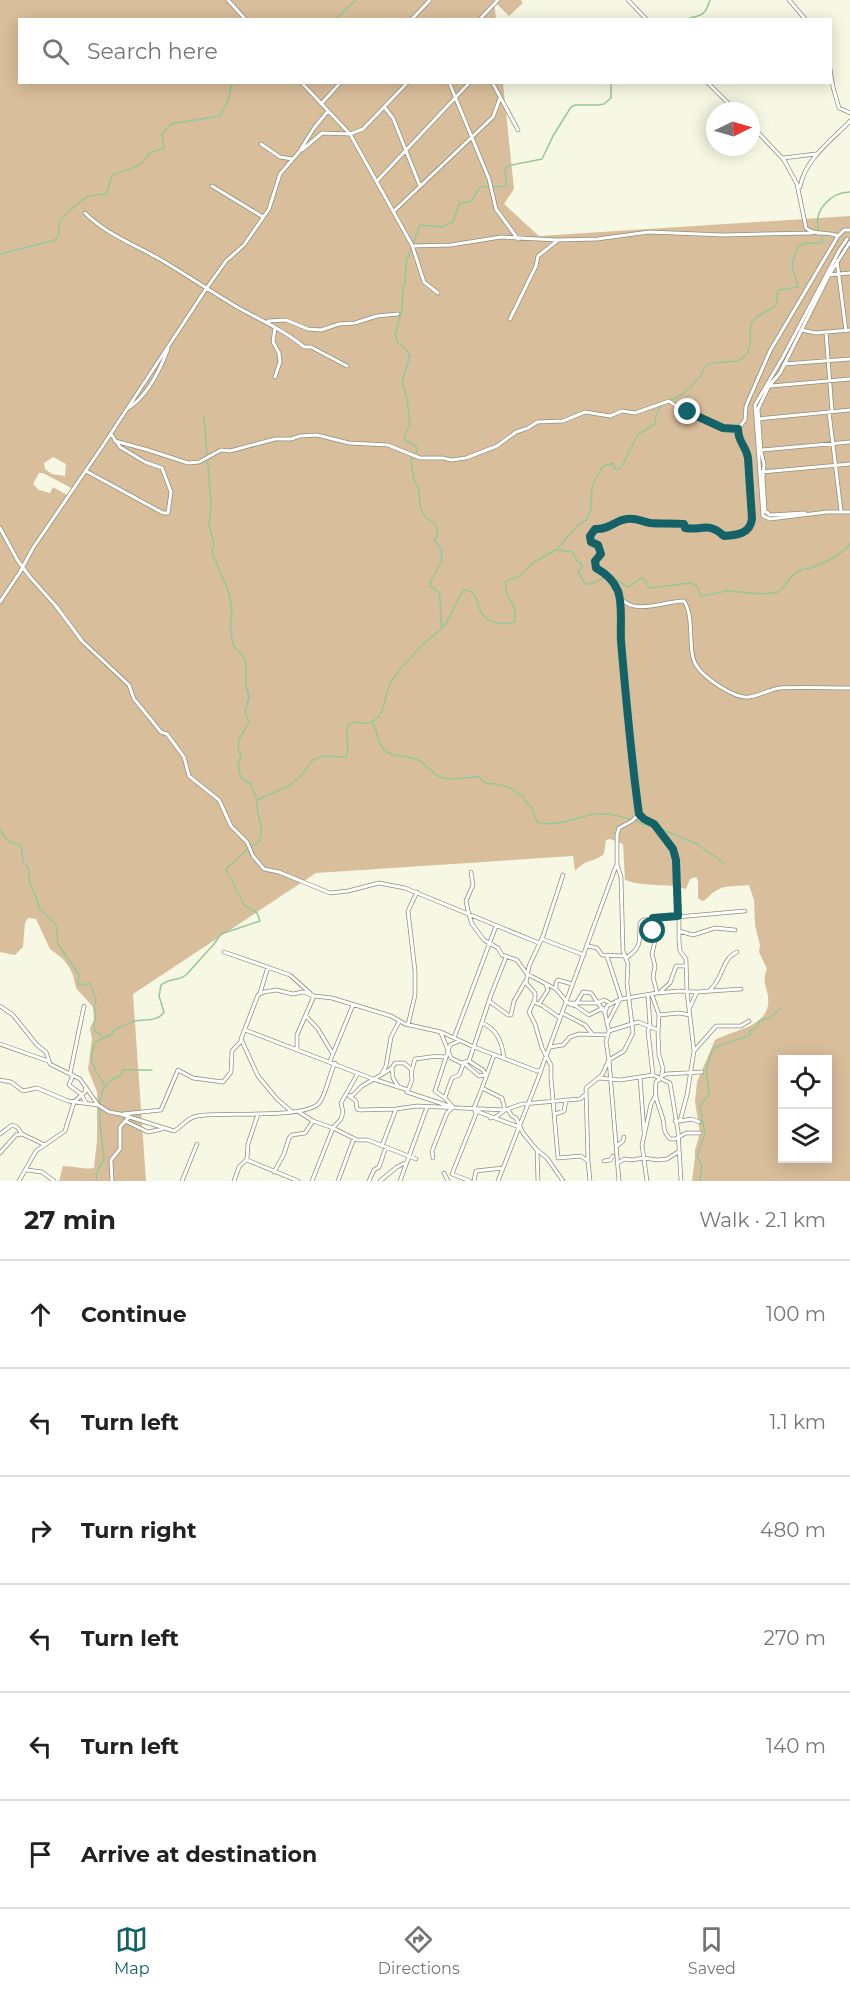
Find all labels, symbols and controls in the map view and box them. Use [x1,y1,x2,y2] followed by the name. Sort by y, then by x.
[18,18,832,84] search box
[39,35,72,68] icon: search
[87,38,218,65] text: Search here
[706,102,760,156] north arrow
[674,398,700,424] route end
[639,917,665,943] route start
[778,1055,832,1163] map controls
[778,1055,832,1109] button: locate
[778,1109,832,1163] button: layers
[24,1204,116,1236] text: 27 min
[699,1208,826,1232] text: Walk · 2.1 km
[24,1298,57,1331] icon: ahead
[81,1301,187,1328] text: Continue
[766,1302,826,1326] text: 100 m
[24,1406,57,1439] icon: left
[81,1409,179,1436] text: Turn left
[769,1410,826,1434] text: 1.1 km
[24,1514,57,1547] icon: right
[81,1517,196,1544] text: Turn right
[760,1518,826,1542] text: 480 m
[24,1622,57,1655] icon: left
[81,1625,179,1652] text: Turn left
[764,1626,826,1650] text: 270 m
[24,1730,57,1763] icon: left
[81,1733,179,1760] text: Turn left
[766,1734,826,1758] text: 140 m
[24,1838,57,1871] icon: arrive
[81,1841,317,1868] text: Arrive at destination
[114,1923,150,1978] tab: Map
[378,1923,460,1978] tab: Directions
[688,1923,736,1978] tab: Saved

